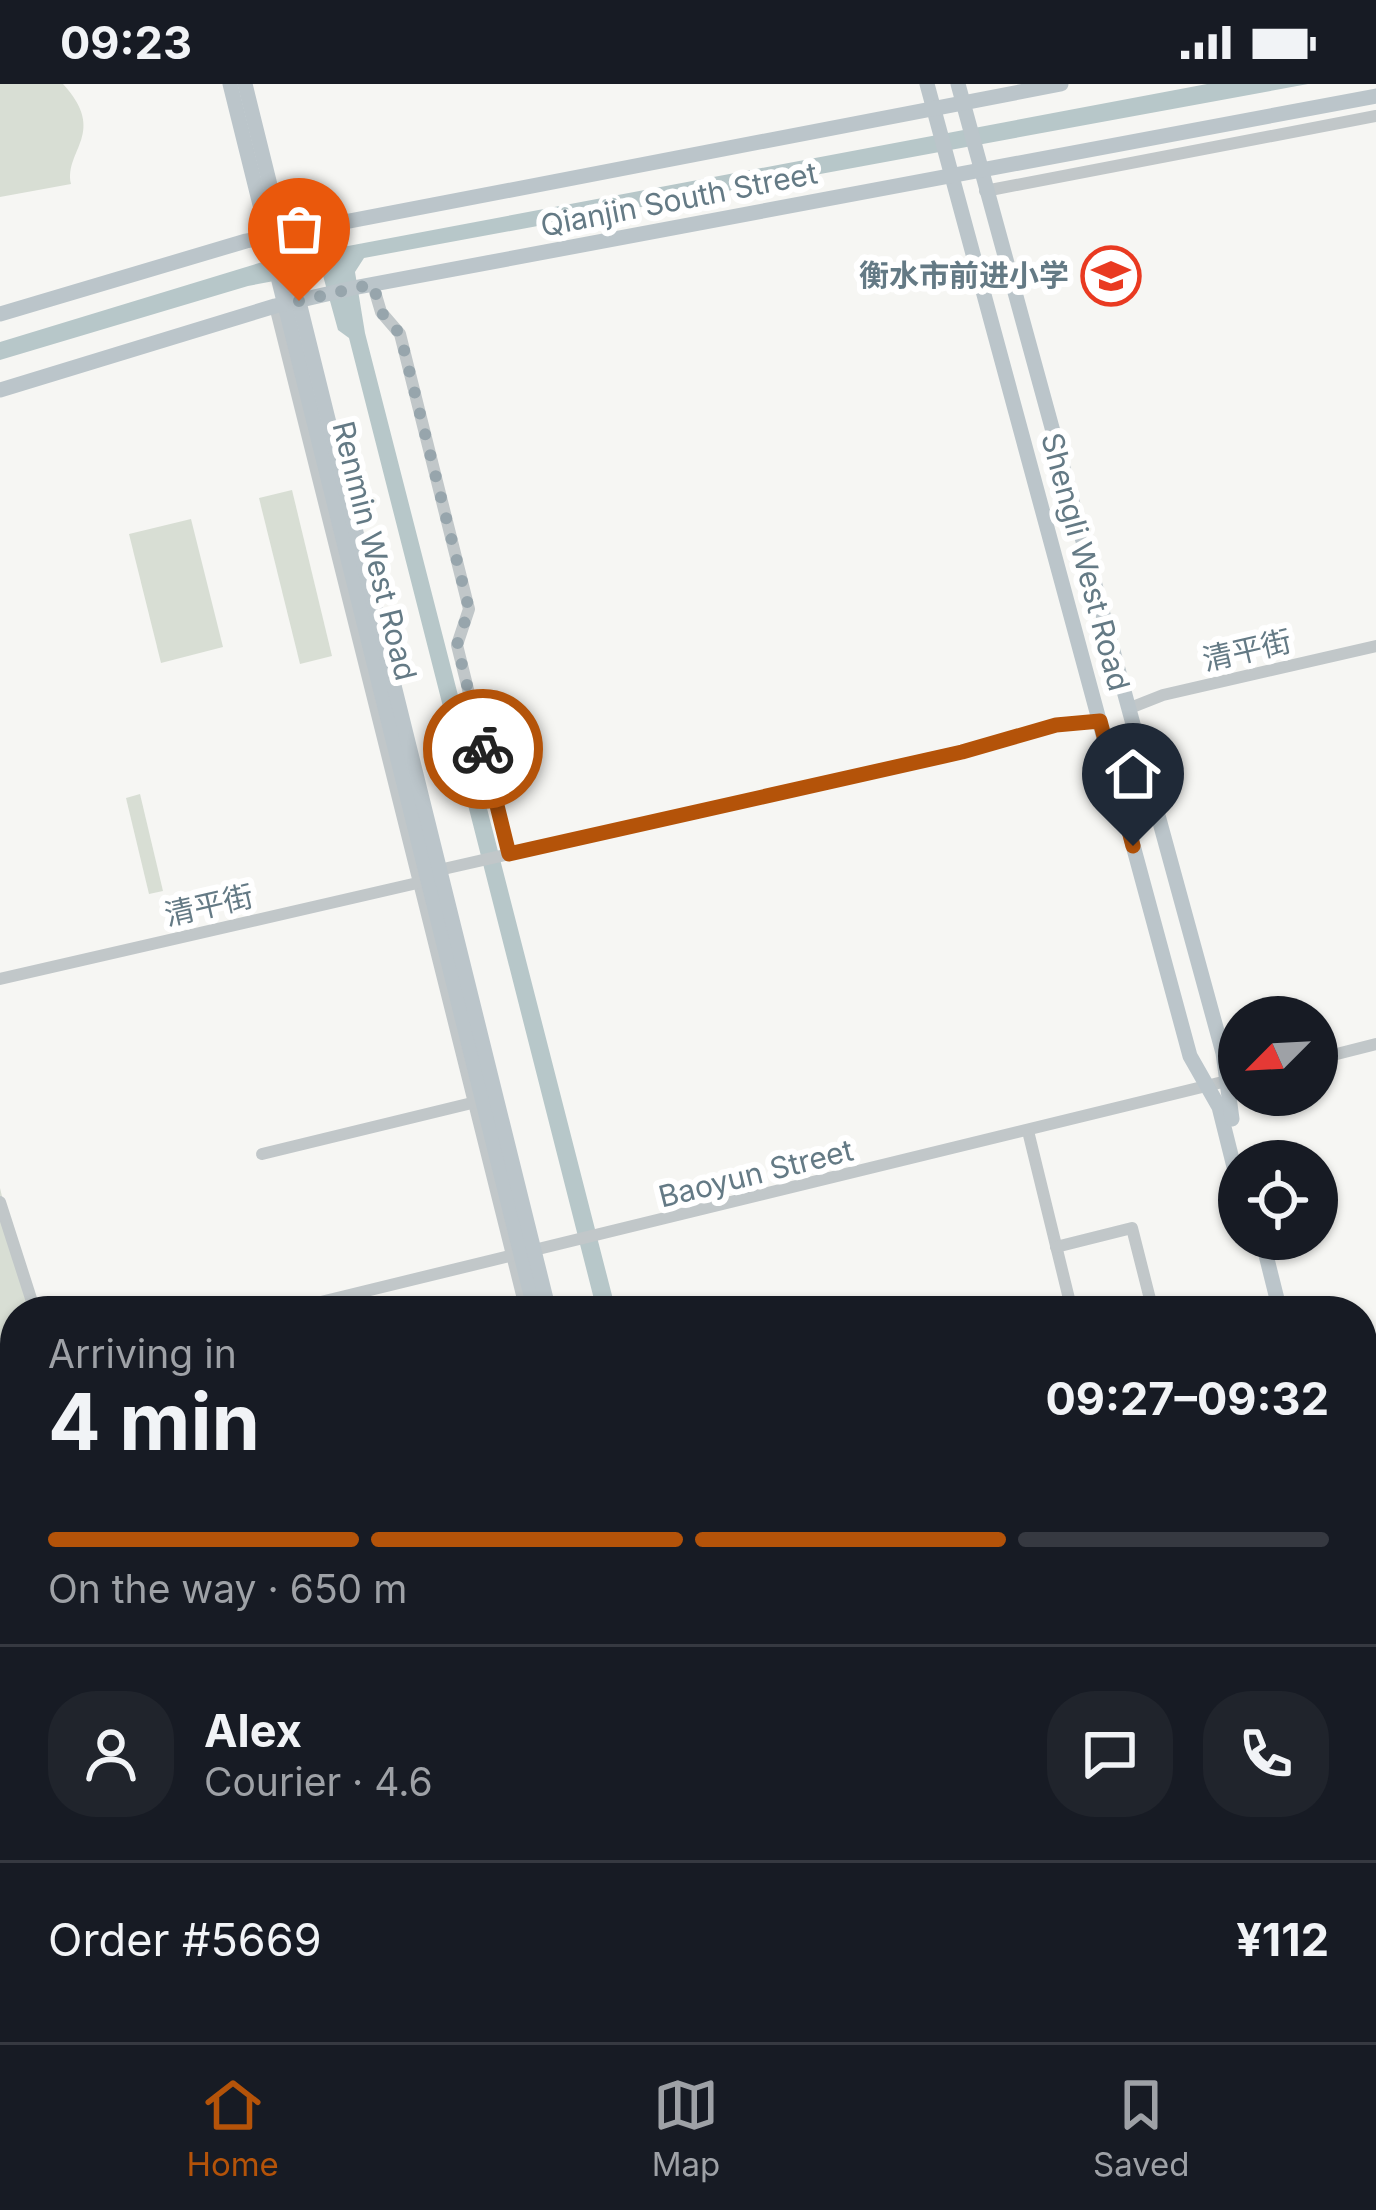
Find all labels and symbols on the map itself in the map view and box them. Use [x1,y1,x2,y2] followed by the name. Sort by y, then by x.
[537,154,820,244] street label: Qianjin South Street
[248,178,350,301] pin
[1080,245,1142,307] school or university icon: 衡水市前进小学
[859,257,1069,293] place label: 衡水市前进小学
[325,417,425,684] street label: Renmin West Road
[1034,429,1138,695] street label: Shengli West Road
[1199,622,1295,678] street label: 清平街
[423,689,543,809] courier
[1082,723,1184,846] pin
[161,877,257,933] street label: 清平街
[1218,996,1338,1116] north arrow
[655,1131,857,1215] street label: Baoyun Street

